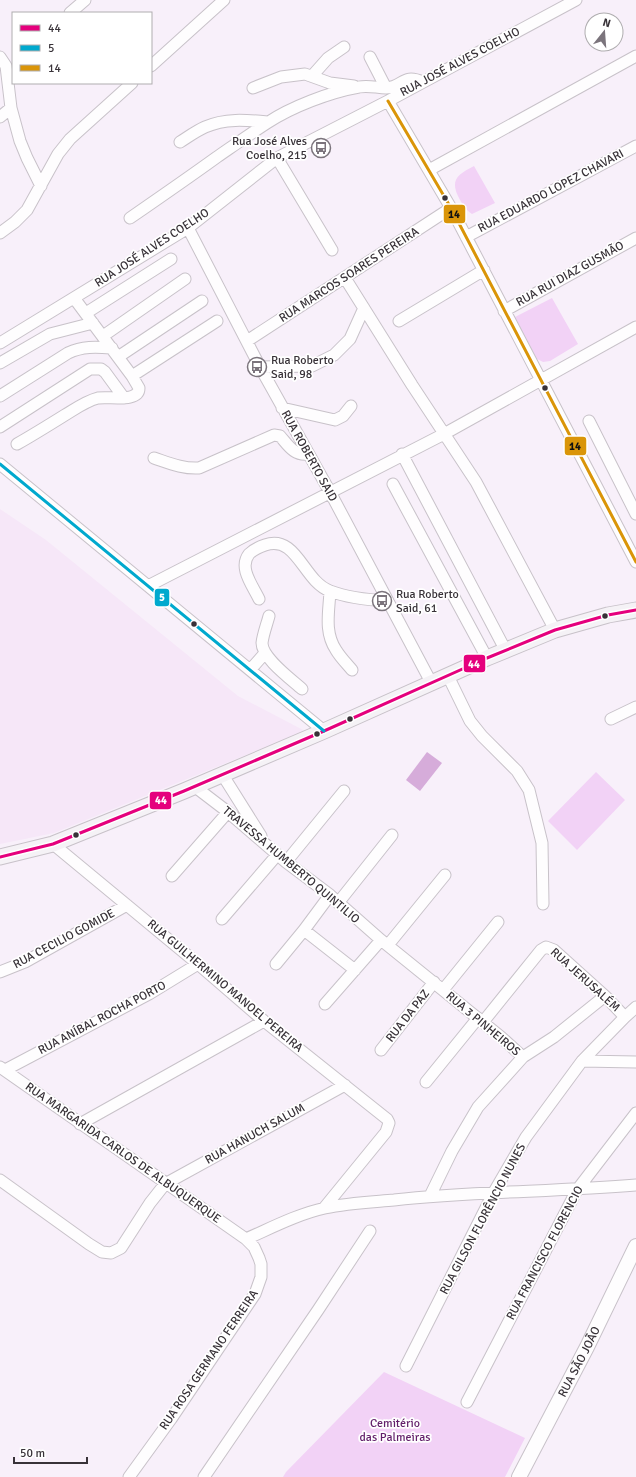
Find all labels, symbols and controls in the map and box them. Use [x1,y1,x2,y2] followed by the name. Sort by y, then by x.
[12,12,152,84] legend
[584,12,624,52] north arrow
[601,16,612,30] text: N
[48,21,61,36] text: 44
[398,24,523,100] street label: RUA JOSÉ ALVES COELHO
[48,41,54,56] text: 5
[48,61,61,76] text: 14
[232,134,307,163] place label: Rua José Alves Coelho, 215
[310,137,332,159] bus stop icon: Rua José Alves Coelho, 215
[475,146,627,236] street label: RUA EDUARDO LOPEZ CHAVARI
[440,193,450,203] unlabelled marker
[443,204,466,224] line badge: 14
[92,205,212,291] street label: RUA JOSÉ ALVES COELHO
[448,208,460,221] text: 14
[276,224,422,326] street label: RUA MARCOS SOARES PEREIRA
[513,238,627,310] street label: RUA RUI DIAZ GUSMÃO
[271,353,334,382] place label: Rua Roberto Said, 98
[246,356,268,378] bus stop icon: Rua Roberto Said, 98
[540,383,550,393] unlabelled marker
[278,408,340,505] street label: RUA ROBERTO SAID
[564,436,587,456] line badge: 14
[569,440,581,453] text: 14
[396,587,459,616] place label: Rua Roberto Said, 61
[154,588,170,607] line badge: 5
[371,590,393,612] bus stop icon: Rua Roberto Said, 61
[159,591,165,604] text: 5
[600,611,610,621] unlabelled marker
[189,619,199,629] unlabelled marker
[463,654,486,673] line badge: 44
[468,658,480,671] text: 44
[345,714,355,724] unlabelled marker
[312,729,322,739] unlabelled marker
[149,791,172,810] line badge: 44
[155,794,167,807] text: 44
[219,803,363,927] street label: TRAVESSA HUMBERTO QUINTILIO
[71,830,81,840] unlabelled marker
[11,906,118,972] street label: RUA CECILIO GOMIDE
[144,916,306,1056] street label: RUA GUILHERMINO MANOEL PEREIRA
[547,945,623,1015] street label: RUA JERUSALÉM
[35,978,169,1058] street label: RUA ANÍBAL ROCHA PORTO
[383,987,433,1045] street label: RUA DA PAZ
[443,989,523,1060] street label: RUA 3 PINHEIROS
[22,1079,224,1227] street label: RUA MARGARIDA CARLOS DE ALBUQUERQUE
[202,1100,308,1168] street label: RUA HANUCH SALUM
[437,1141,529,1297] street label: RUA GILSON FLORÊNCIO NUNES
[503,1183,587,1323] street label: RUA FRANCISCO FLORENCIO
[156,1286,262,1433] street label: RUA ROSA GERMANO FERREIRA
[555,1324,603,1400] street label: RUA SÃO JOÃO
[360,1416,430,1445] park label: Cemitério das Palmeiras
[14,1439,87,1465] scale bar
[20,1446,45,1461] text: 50 m

